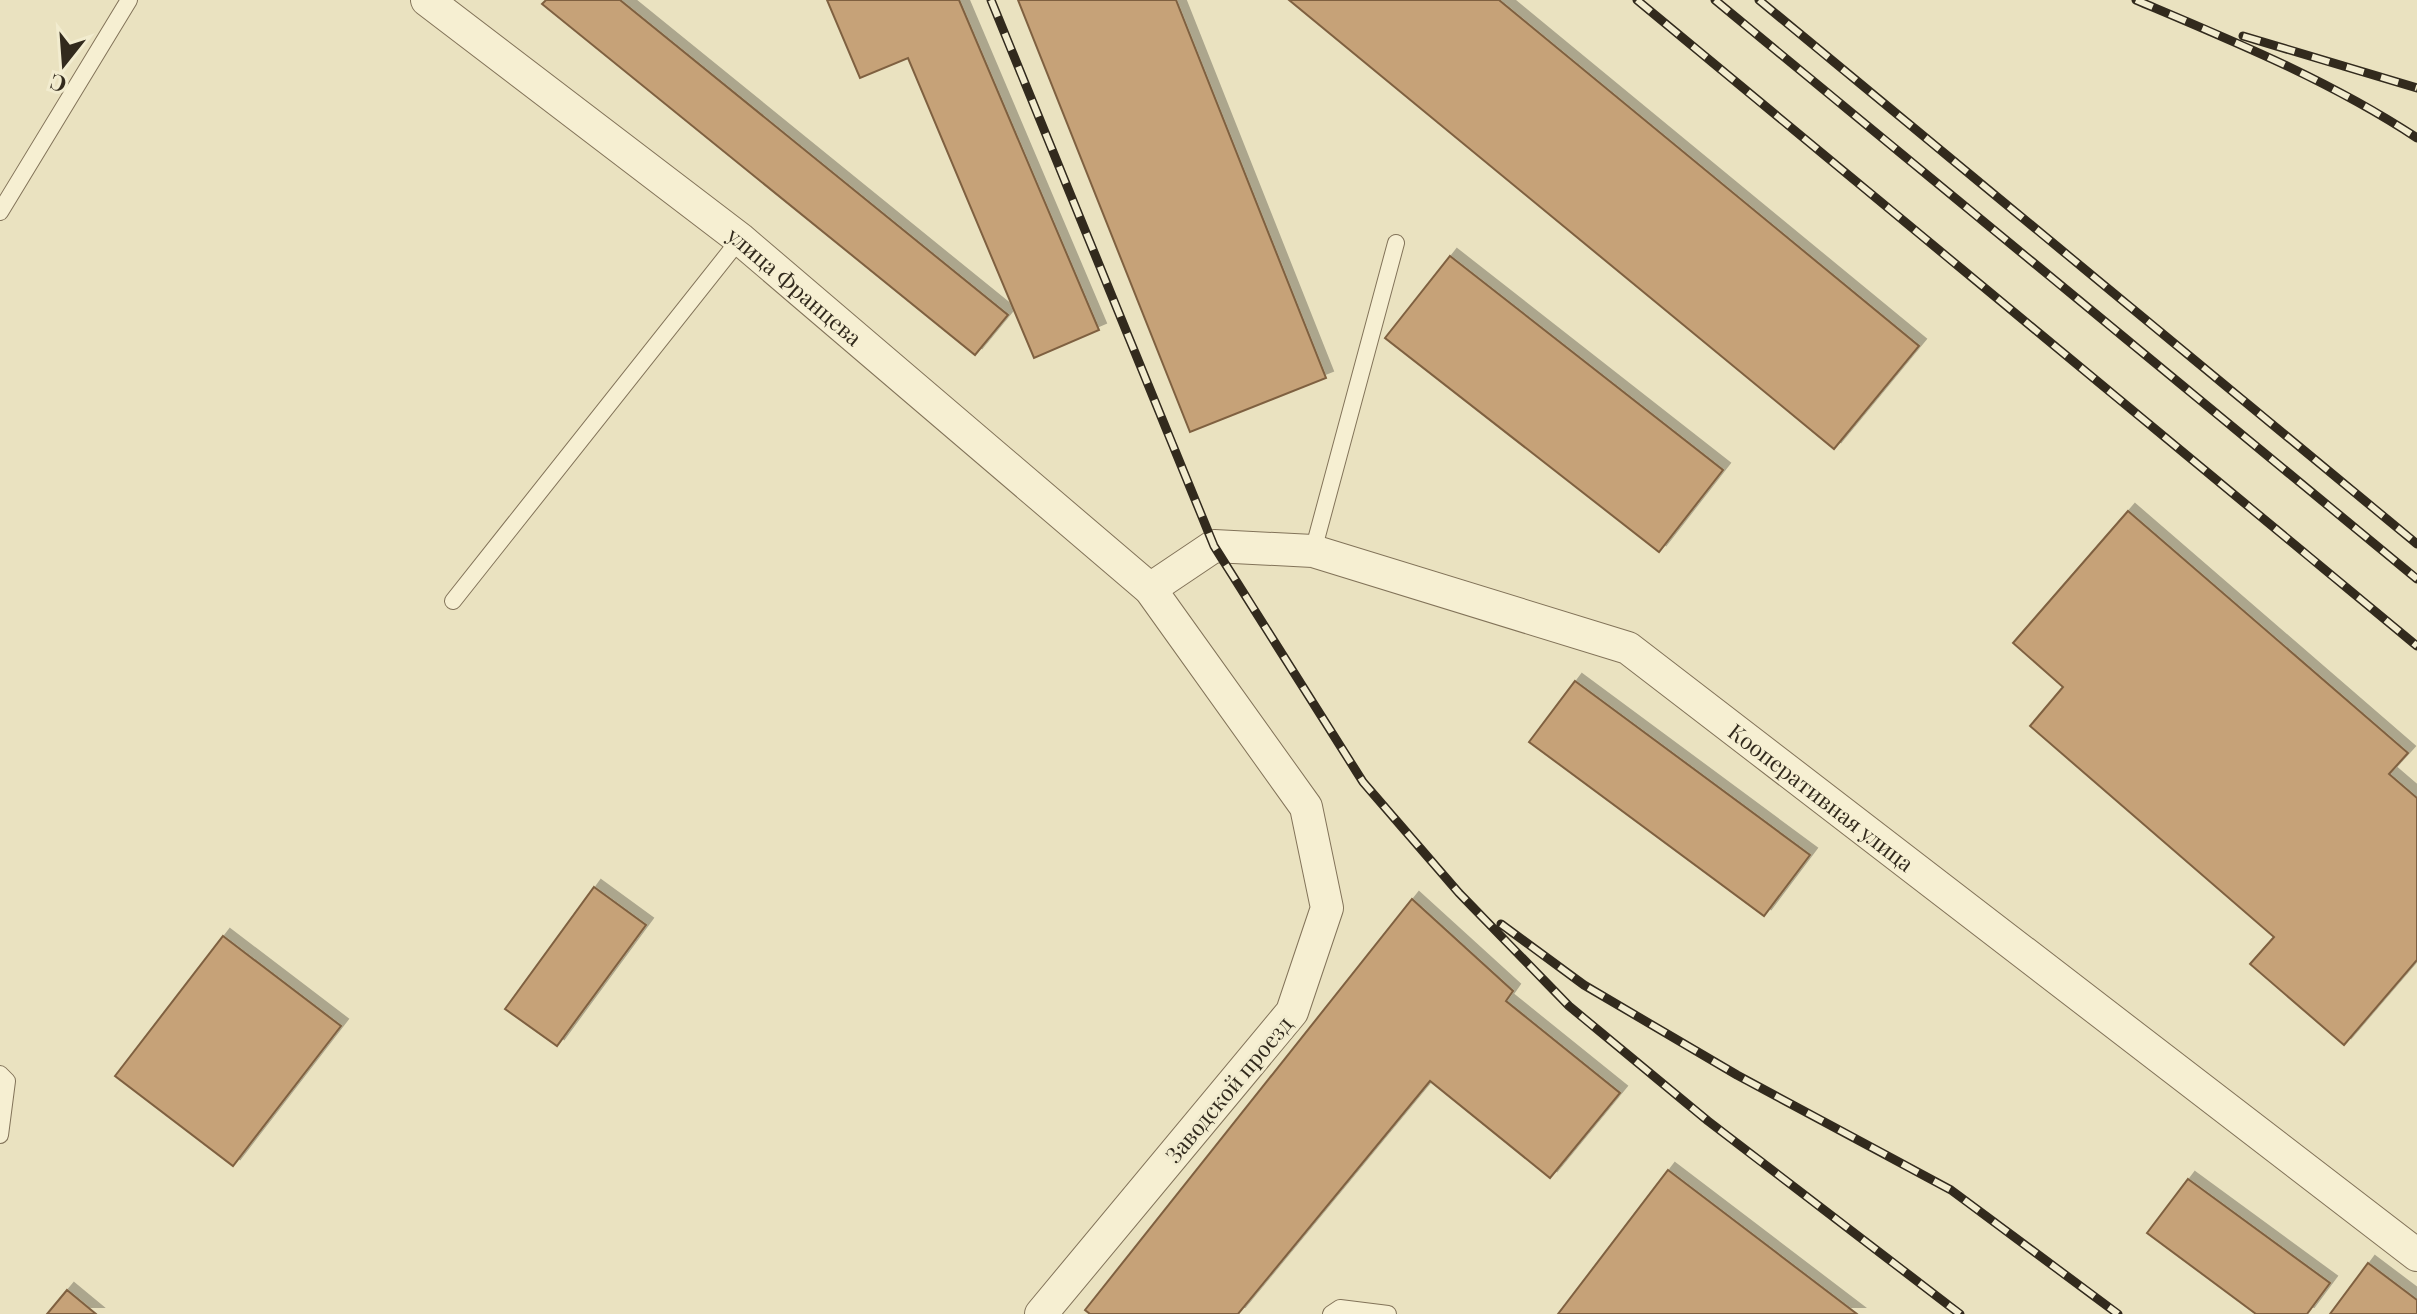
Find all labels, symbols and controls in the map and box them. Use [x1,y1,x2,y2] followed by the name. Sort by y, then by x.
[24,24,104,104] north arrow
[46,67,70,101] text: С
[721,219,869,352] street label: улица Францева
[1723,716,1920,878] street label: Кооперативная улица
[1158,1009,1299,1169] street label: Заводской проезд

